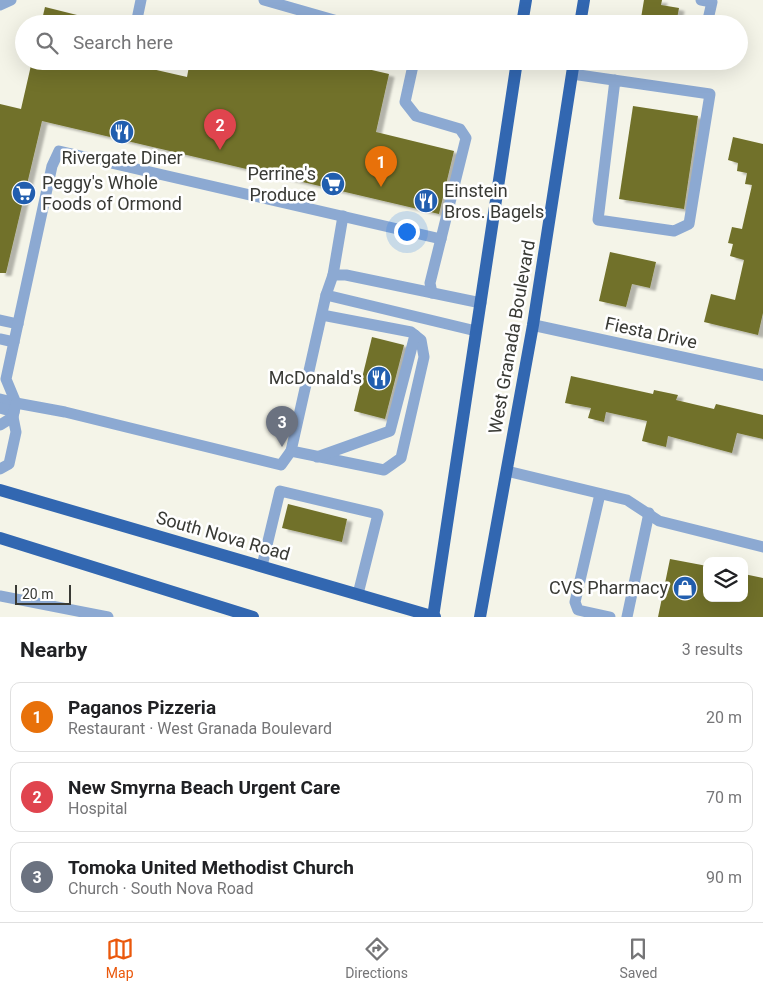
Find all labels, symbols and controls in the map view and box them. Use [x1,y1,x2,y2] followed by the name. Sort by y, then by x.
[15,15,748,70] search box
[33,29,61,57] icon: search
[73,31,173,54] text: Search here
[204,109,236,150] pin: 2
[109,119,135,145] restaurant icon: Rivergate Diner
[365,146,397,187] pin: 1
[61,147,183,168] place label: Rivergate Diner
[248,163,316,205] place label: Perrine's Produce
[320,171,346,197] supermarket icon: Perrine's Produce
[42,172,182,214] place label: Peggy's Whole Foods of Ormond
[11,180,37,206] supermarket icon: Peggy's Whole Foods of Ormond
[444,180,544,222] place label: Einstein Bros. Bagels
[413,188,439,214] restaurant icon: Einstein Bros. Bagels
[394,219,420,245] your location
[484,238,539,435] street label: West Granada Boulevard
[603,312,699,353] street label: Fiesta Drive
[366,365,392,391] restaurant icon: McDonald's
[269,367,362,388] place label: McDonald's
[266,406,298,447] pin: 3
[154,506,292,565] street label: South Nova Road
[703,557,748,602] map controls
[703,557,748,602] button: layers
[672,575,698,601] shop icon: CVS Pharmacy
[549,577,668,598] place label: CVS Pharmacy
[15,582,71,605] scale bar
[22,586,54,602] text: 20 m
[20,638,87,662] text: Nearby
[682,640,743,659] text: 3 results
[68,696,216,719] text: Paganos Pizzeria
[32,708,42,727] text: 1
[706,708,742,727] text: 20 m
[68,719,332,738] text: Restaurant · West Granada Boulevard
[68,776,340,799] text: New Smyrna Beach Urgent Care
[32,788,42,807] text: 2
[706,788,742,807] text: 70 m
[68,799,128,818] text: Hospital
[68,856,354,879] text: Tomoka United Methodist Church
[32,868,42,887] text: 3
[706,868,742,887] text: 90 m
[68,879,254,898] text: Church · South Nova Road
[106,935,134,981] tab: Map
[345,935,408,981] tab: Directions
[619,935,657,981] tab: Saved

